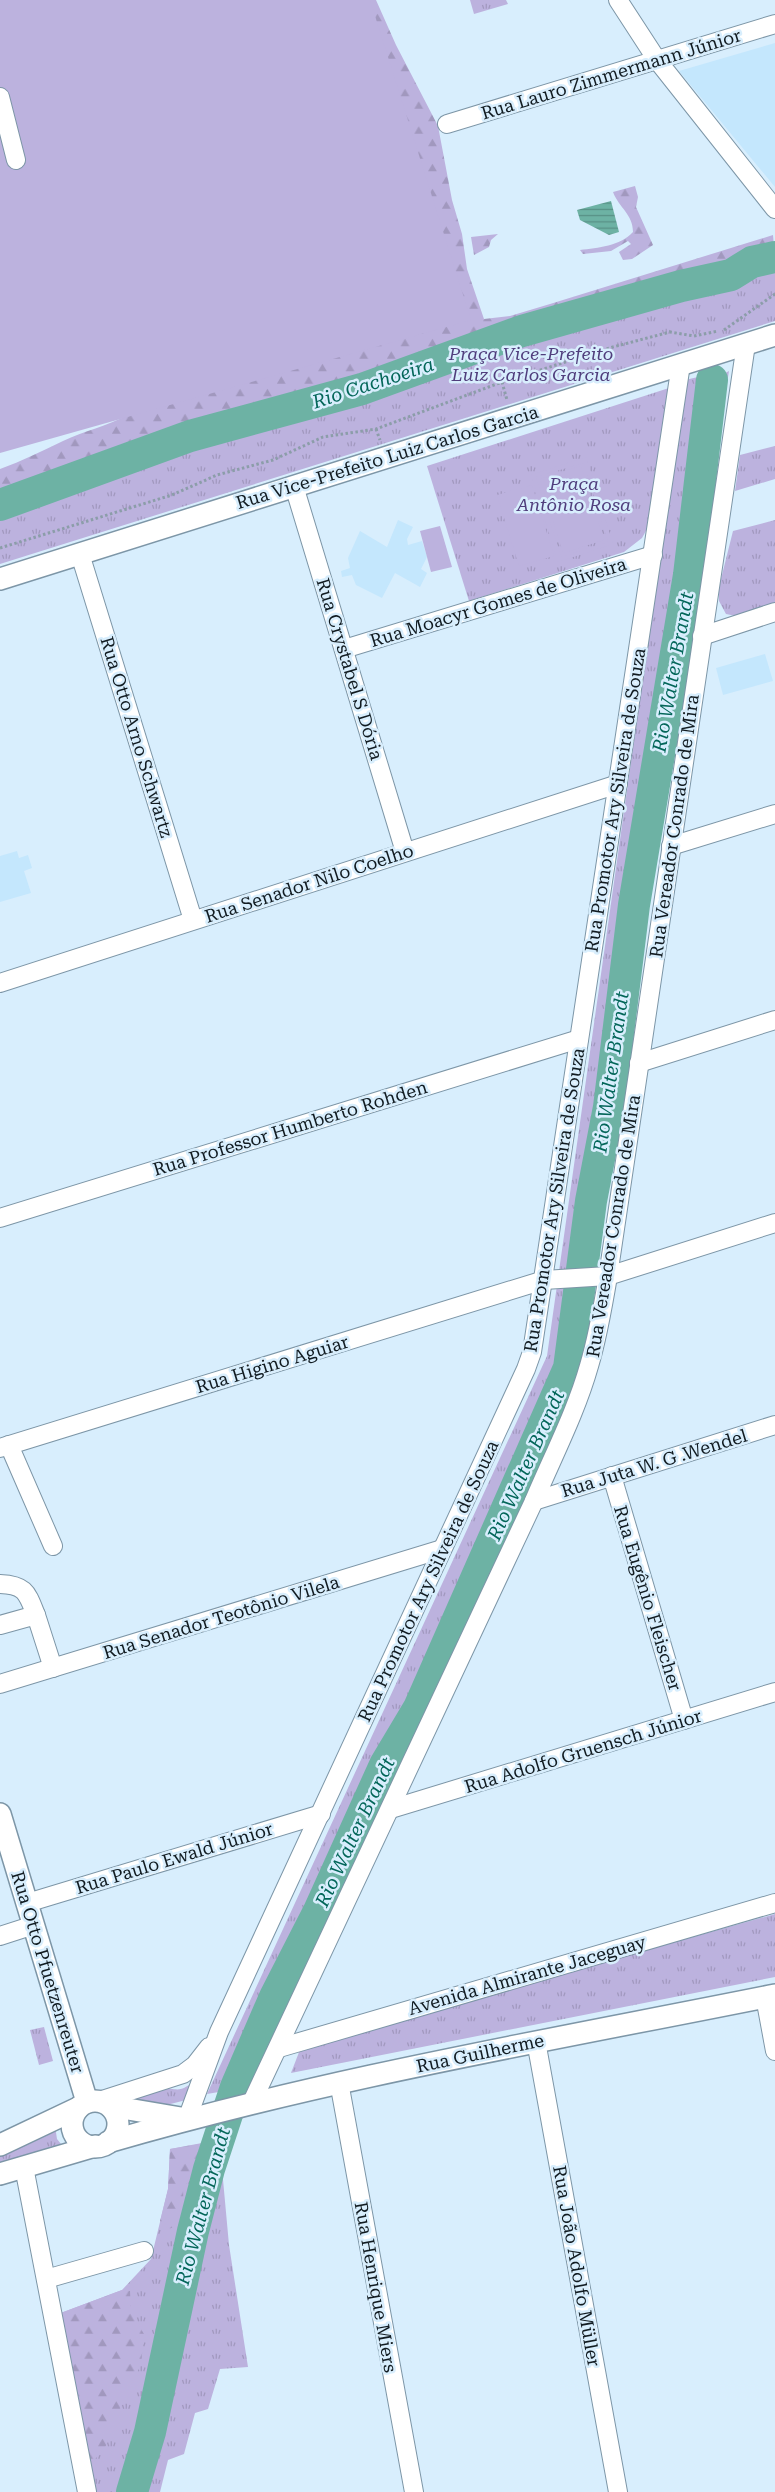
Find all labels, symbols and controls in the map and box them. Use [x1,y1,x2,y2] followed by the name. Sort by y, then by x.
[479,24,743,124] street label: Rua Lauro Zimmermann Júnior
[448,343,613,385] park label: Praça Vice-Prefeito Luiz Carlos Garcia
[308,353,437,414] water label: Rio Cachoeira
[233,401,541,513] street label: Rua Vice-Prefeito Luiz Carlos Garcia
[516,473,631,515] park label: Praça Antônio Rosa
[367,553,629,651] street label: Rua Moacyr Gomes de Oliveira
[312,576,388,763] street label: Rua Crystabel S Dória
[647,590,698,755] water label: Rio Walter Brandt
[96,634,178,840] street label: Rua Otto Arno Schwartz
[581,646,649,954] street label: Rua Promotor Ary Silveira de Souza
[645,693,703,959] street label: Rua Vereador Conrado de Mira
[202,839,416,927] street label: Rua Senador Nilo Coelho
[588,990,634,1155] water label: Rio Walter Brandt
[520,1046,588,1354] street label: Rua Promotor Ary Silveira de Souza
[150,1076,430,1180] street label: Rua Professor Humberto Rohden
[582,1093,644,1359] street label: Rua Vereador Conrado de Mira
[193,1331,351,1397] street label: Rua Higino Aguiar
[482,1386,569,1545] water label: Rio Walter Brandt
[559,1425,750,1501] street label: Rua Juta W. G .Wendel
[353,1437,503,1725] street label: Rua Promotor Ary Silveira de Souza
[610,1503,686,1693] street label: Rua Eugênio Fleischer
[100,1571,342,1663] street label: Rua Senador Teotônio Vilela
[462,1705,704,1797] street label: Rua Adolfo Gruensch Júnior
[310,1754,400,1911] water label: Rio Walter Brandt
[73,1818,275,1898] street label: Rua Paulo Ewald Júnior
[7,1869,89,2075] street label: Rua Otto Pfuetzenreuter
[406,1931,648,2019] street label: Avenida Almirante Jaceguay
[414,2029,546,2077] street label: Rua Guilherme
[171,2125,235,2288] water label: Rio Walter Brandt
[549,2164,605,2368] street label: Rua João Adolfo Müller
[351,2200,401,2374] street label: Rua Henrique Miers

